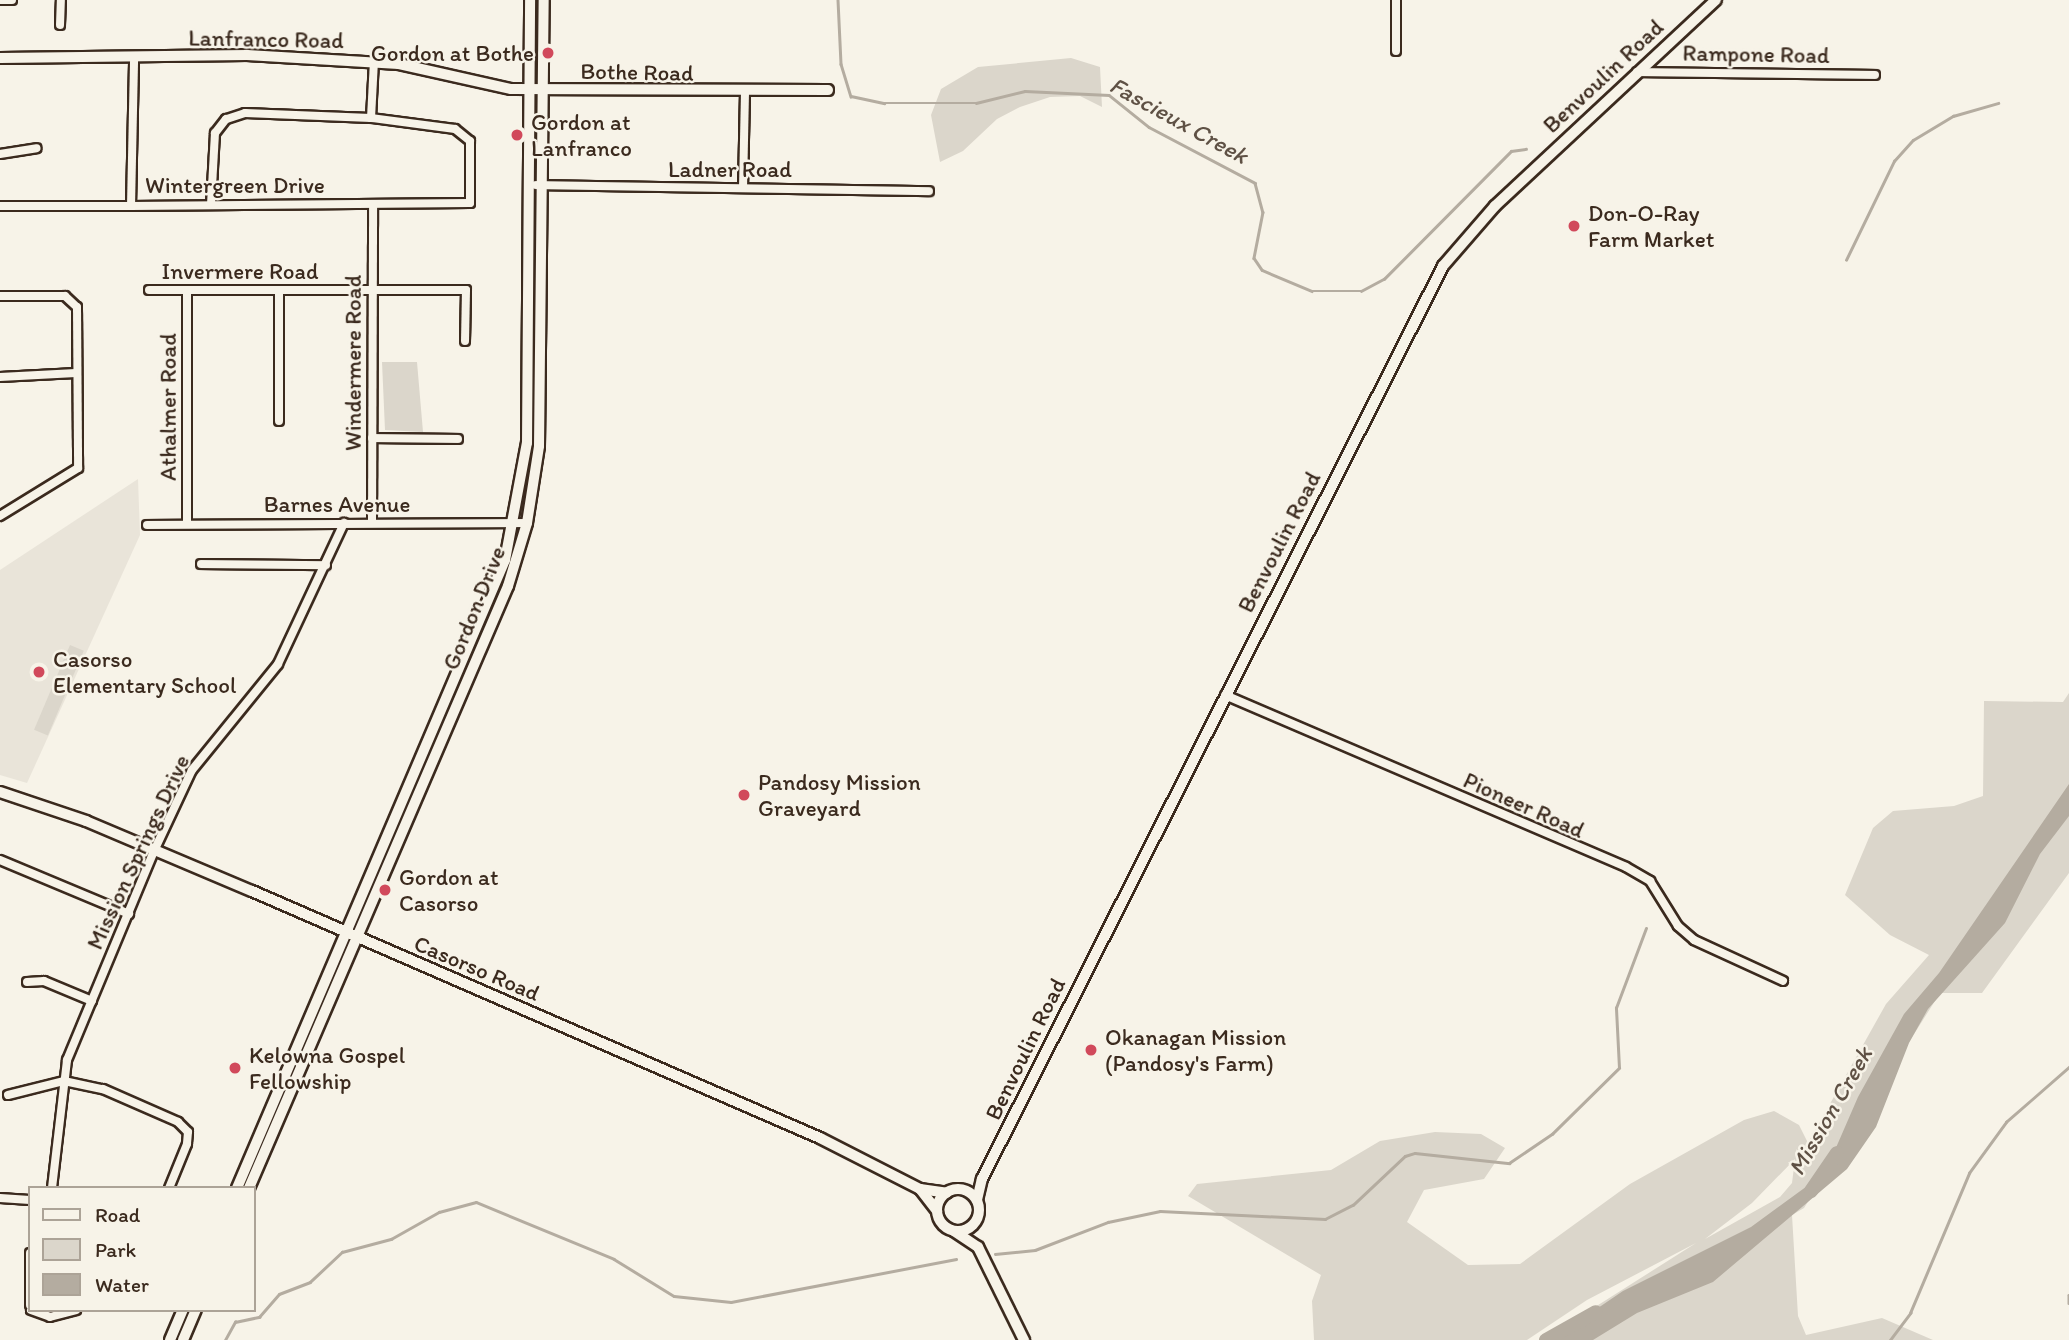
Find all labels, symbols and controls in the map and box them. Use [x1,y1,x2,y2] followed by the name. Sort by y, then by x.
[1537,13,1669,139] street label: Benvoulin Road
[188,24,344,54] street label: Lanfranco Road
[371,39,534,67] place label: Gordon at Bothe
[1682,39,1830,69] street label: Rampone Road
[540,45,556,61] marker: Gordon at Bothe
[580,57,694,87] street label: Bothe Road
[1105,70,1253,170] water label: Fascieux Creek
[531,108,632,162] place label: Gordon at Lanfranco
[509,127,525,143] marker: Gordon at Lanfranco
[668,155,792,183] street label: Ladner Road
[145,171,325,199] street label: Wintergreen Drive
[1588,199,1714,253] place label: Don-O-Ray Farm Market
[1566,218,1582,234] marker: Don-O-Ray Farm Market
[161,257,319,285] street label: Invermere Road
[339,275,367,451] street label: Windermere Road
[154,333,182,481] street label: Athalmer Road
[1232,467,1326,617] street label: Benvoulin Road
[264,490,410,518] street label: Barnes Avenue
[437,542,511,674] street label: Gordon Drive
[53,645,236,699] place label: Casorso Elementary School
[31,664,47,680] marker: Casorso Elementary School
[81,750,195,954] street label: Mission Springs Drive
[1459,766,1589,844] street label: Pioneer Road
[758,768,921,822] place label: Pandosy Mission Graveyard
[736,787,752,803] marker: Pandosy Mission Graveyard
[399,863,498,917] place label: Gordon at Casorso
[377,882,393,898] marker: Gordon at Casorso
[410,929,544,1007] street label: Casorso Road
[979,974,1071,1124] street label: Benvoulin Road
[1105,1023,1286,1077] place label: Okanagan Mission (Pandosy's Farm)
[249,1041,405,1095] place label: Kelowna Gospel Fellowship
[1083,1042,1099,1058] marker: Okanagan Mission (Pandosy's Farm)
[1782,1042,1878,1180] water label: Mission Creek
[227,1060,243,1076] marker: Kelowna Gospel Fellowship
[28,1186,256,1312] legend
[95,1202,140,1227] text: Road
[95,1237,136,1262] text: Park
[95,1272,149,1297] text: Water

